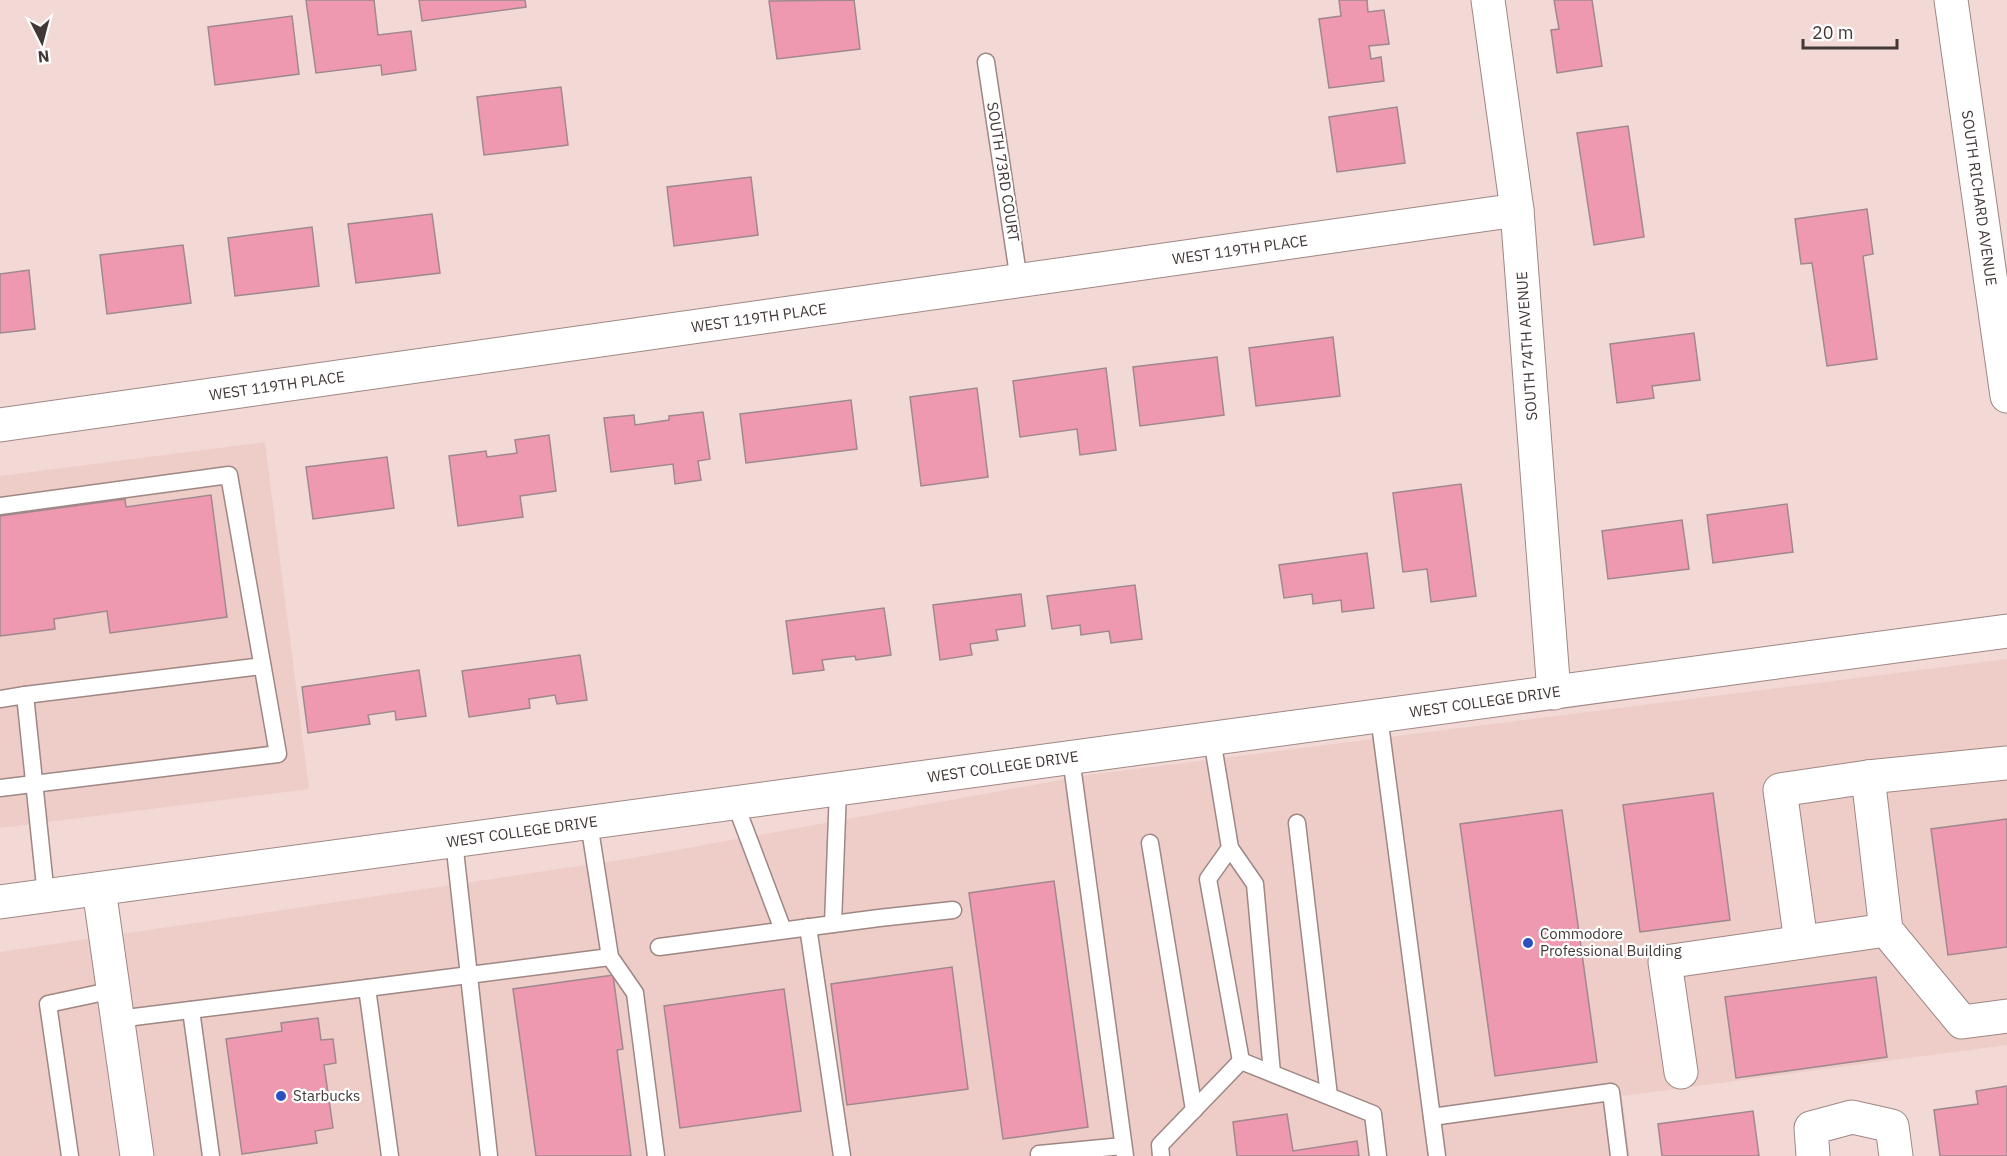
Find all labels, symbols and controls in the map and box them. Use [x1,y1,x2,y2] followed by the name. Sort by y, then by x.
[12,12,72,72] north arrow
[1803,12,1898,50] scale bar
[1812,21,1854,44] text: 20 m
[37,46,50,67] text: N
[983,101,1024,244] street label: SOUTH 73RD COURT
[1958,109,2001,287] street label: SOUTH RICHARD AVENUE
[1171,231,1309,268] street label: WEST 119TH PLACE
[1512,271,1541,421] street label: SOUTH 74TH AVENUE
[690,299,828,336] street label: WEST 119TH PLACE
[208,367,346,404] street label: WEST 119TH PLACE
[1408,681,1562,722] street label: WEST COLLEGE DRIVE
[926,746,1080,787] street label: WEST COLLEGE DRIVE
[445,811,599,852] street label: WEST COLLEGE DRIVE
[1540,924,1682,960] place label: Commodore Professional Building
[1521,936,1535,950] marker: Commodore Professional Building
[293,1086,360,1105] place label: Starbucks
[274,1089,288,1103] marker: Starbucks

